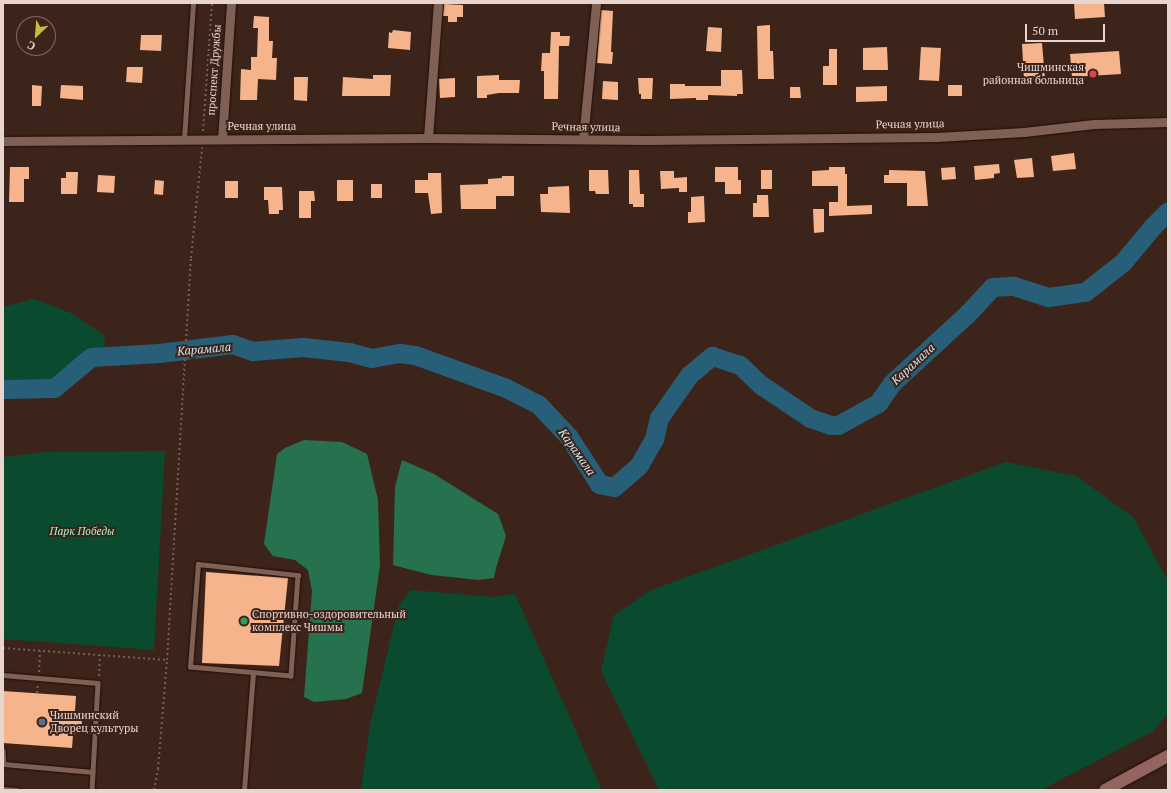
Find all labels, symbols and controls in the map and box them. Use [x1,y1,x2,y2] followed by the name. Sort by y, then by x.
[16,16,56,56] north arrow
[1027,16,1107,42] scale bar
[1032,23,1058,38] text: 50 m
[204,24,224,116] street label: проспект Дружбы
[25,38,37,54] text: С
[983,61,1084,87] place label: Чишминская районная больница
[1087,68,1099,80] marker: Чишминская районная больница
[875,117,945,131] street label: Речная улица
[228,119,296,133] street label: Речная улица
[551,120,621,134] street label: Речная улица
[176,339,232,359] water label: Карамала
[888,340,938,388] water label: Карамала
[556,426,598,478] water label: Карамала
[50,524,114,538] park label: Парк Победы
[252,608,406,634] place label: Спортивно-оздоровительный комплекс Чишмы
[239,616,249,626] marker: Спортивно-оздоровительный комплекс Чишмы
[50,709,139,735] place label: Чишминский Дворец культуры
[37,717,47,727] marker: Чишминский Дворец культуры

